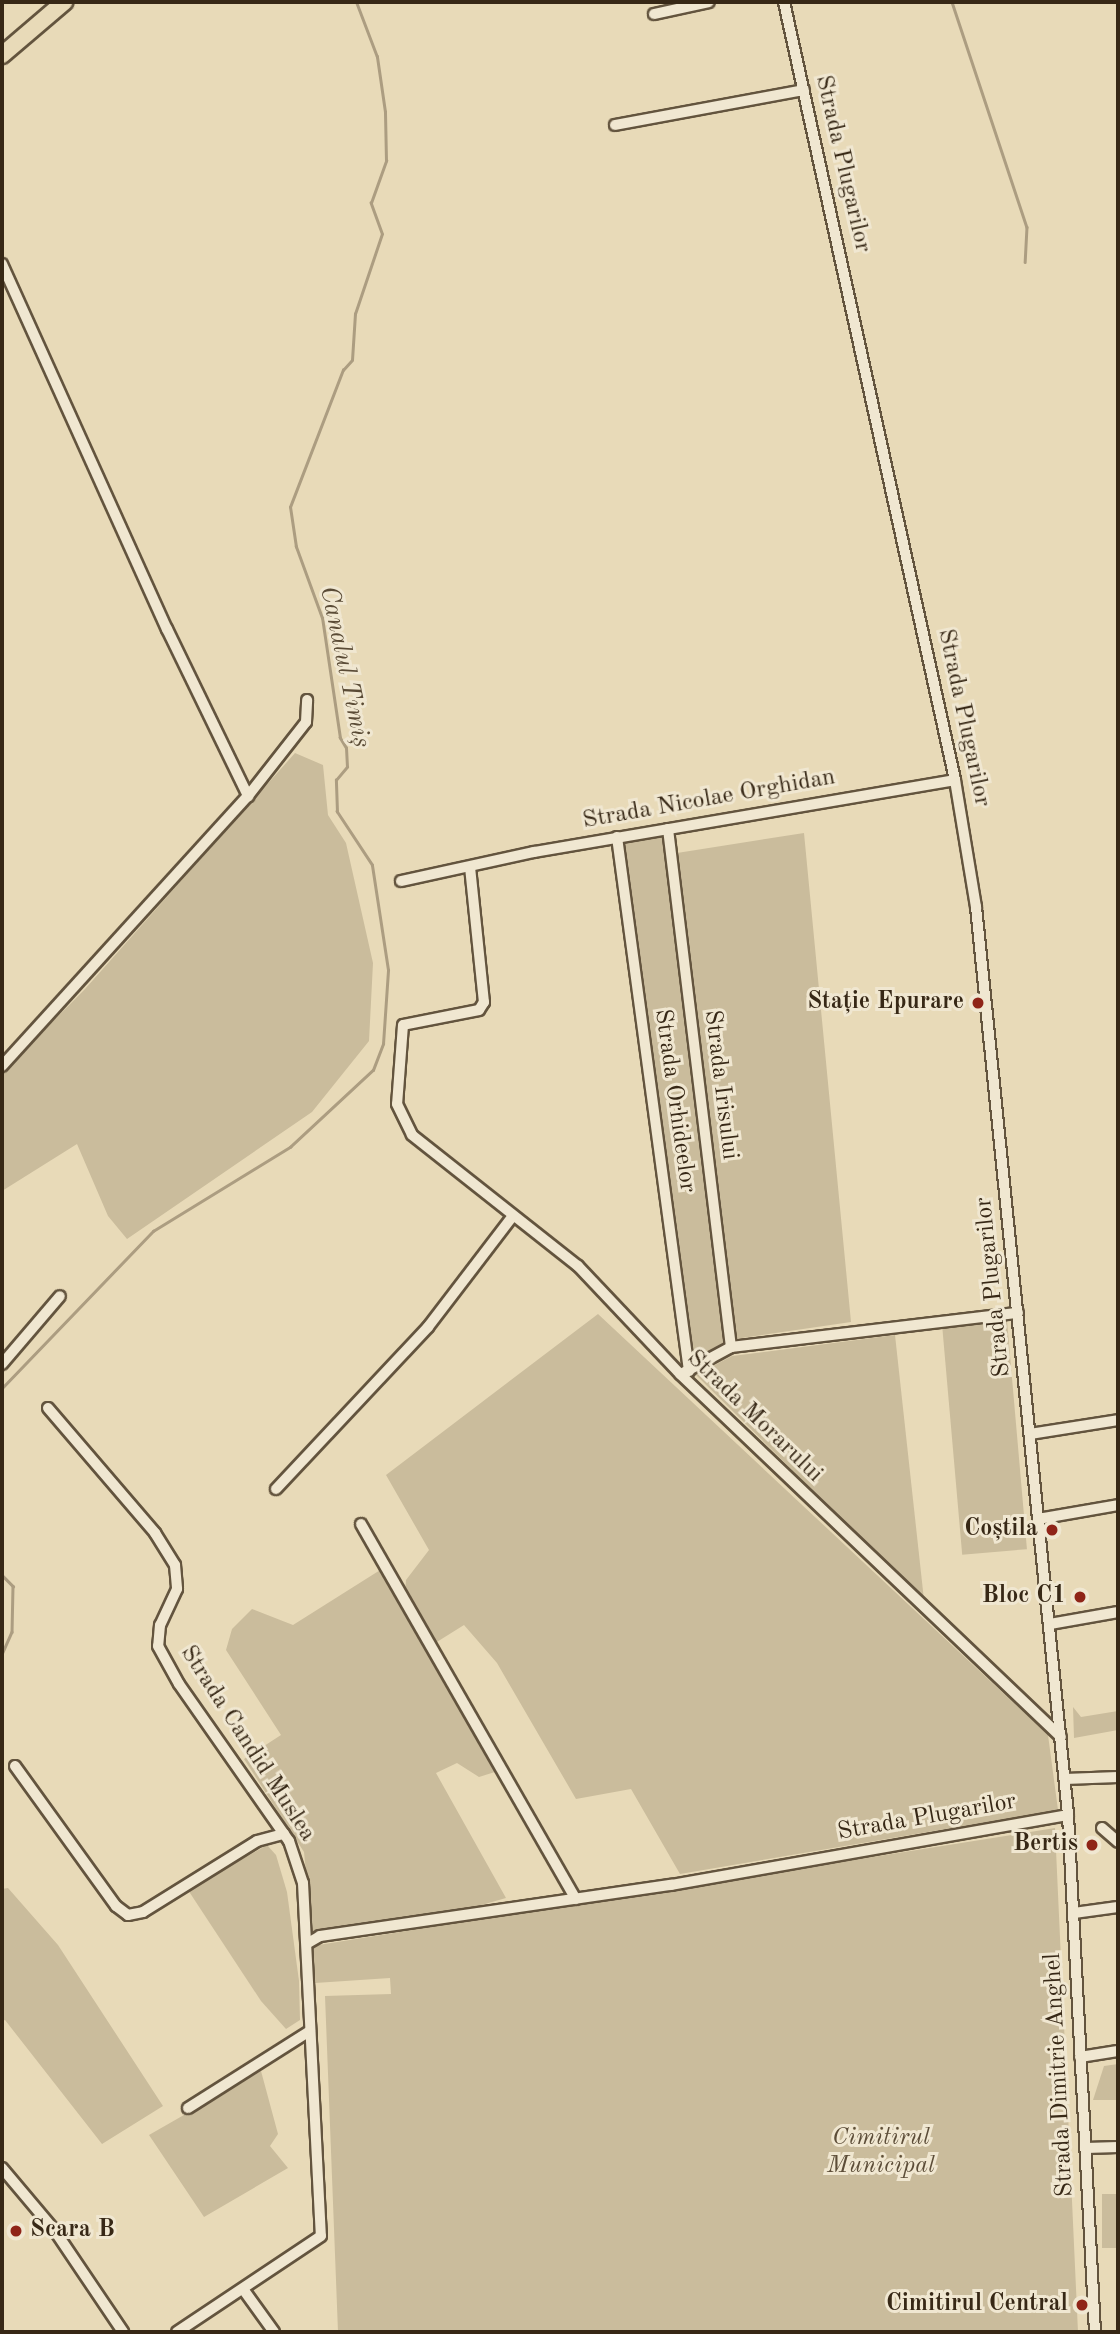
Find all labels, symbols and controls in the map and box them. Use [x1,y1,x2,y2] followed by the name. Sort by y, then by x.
[808,73,876,255] street label: Strada Plugarilor
[312,583,376,751] water label: Canalul Timiș
[930,626,996,810] street label: Strada Plugarilor
[580,764,838,836] street label: Strada Nicolae Orghidan
[807,989,964,1017] place label: Stație Epurare
[970,995,986,1011] marker: Stație Epurare
[647,1007,701,1195] street label: Strada Orhideelor
[697,1008,743,1162] street label: Strada Irisului
[970,1195,1018,1379] street label: Strada Plugarilor
[680,1345,828,1489] street label: Strada Morarului
[964,1516,1038,1544] place label: Coștila
[1044,1522,1060,1538] marker: Coștila
[982,1583,1066,1611] place label: Bloc C1
[1072,1589,1088,1605] marker: Bloc C1
[173,1641,321,1847] street label: Strada Candid Muslea
[835,1788,1019,1848] street label: Strada Plugarilor
[1013,1831,1078,1859] place label: Bertis
[1084,1837,1100,1853] marker: Bertis
[1039,1952,1081,2198] street label: Strada Dimitrie Anghel
[827,2125,935,2181] park label: Cimitirul Municipal
[30,2217,115,2245] place label: Scara B
[8,2223,24,2239] marker: Scara B
[886,2291,1068,2319] place label: Cimitirul Central
[1074,2297,1090,2313] marker: Cimitirul Central

